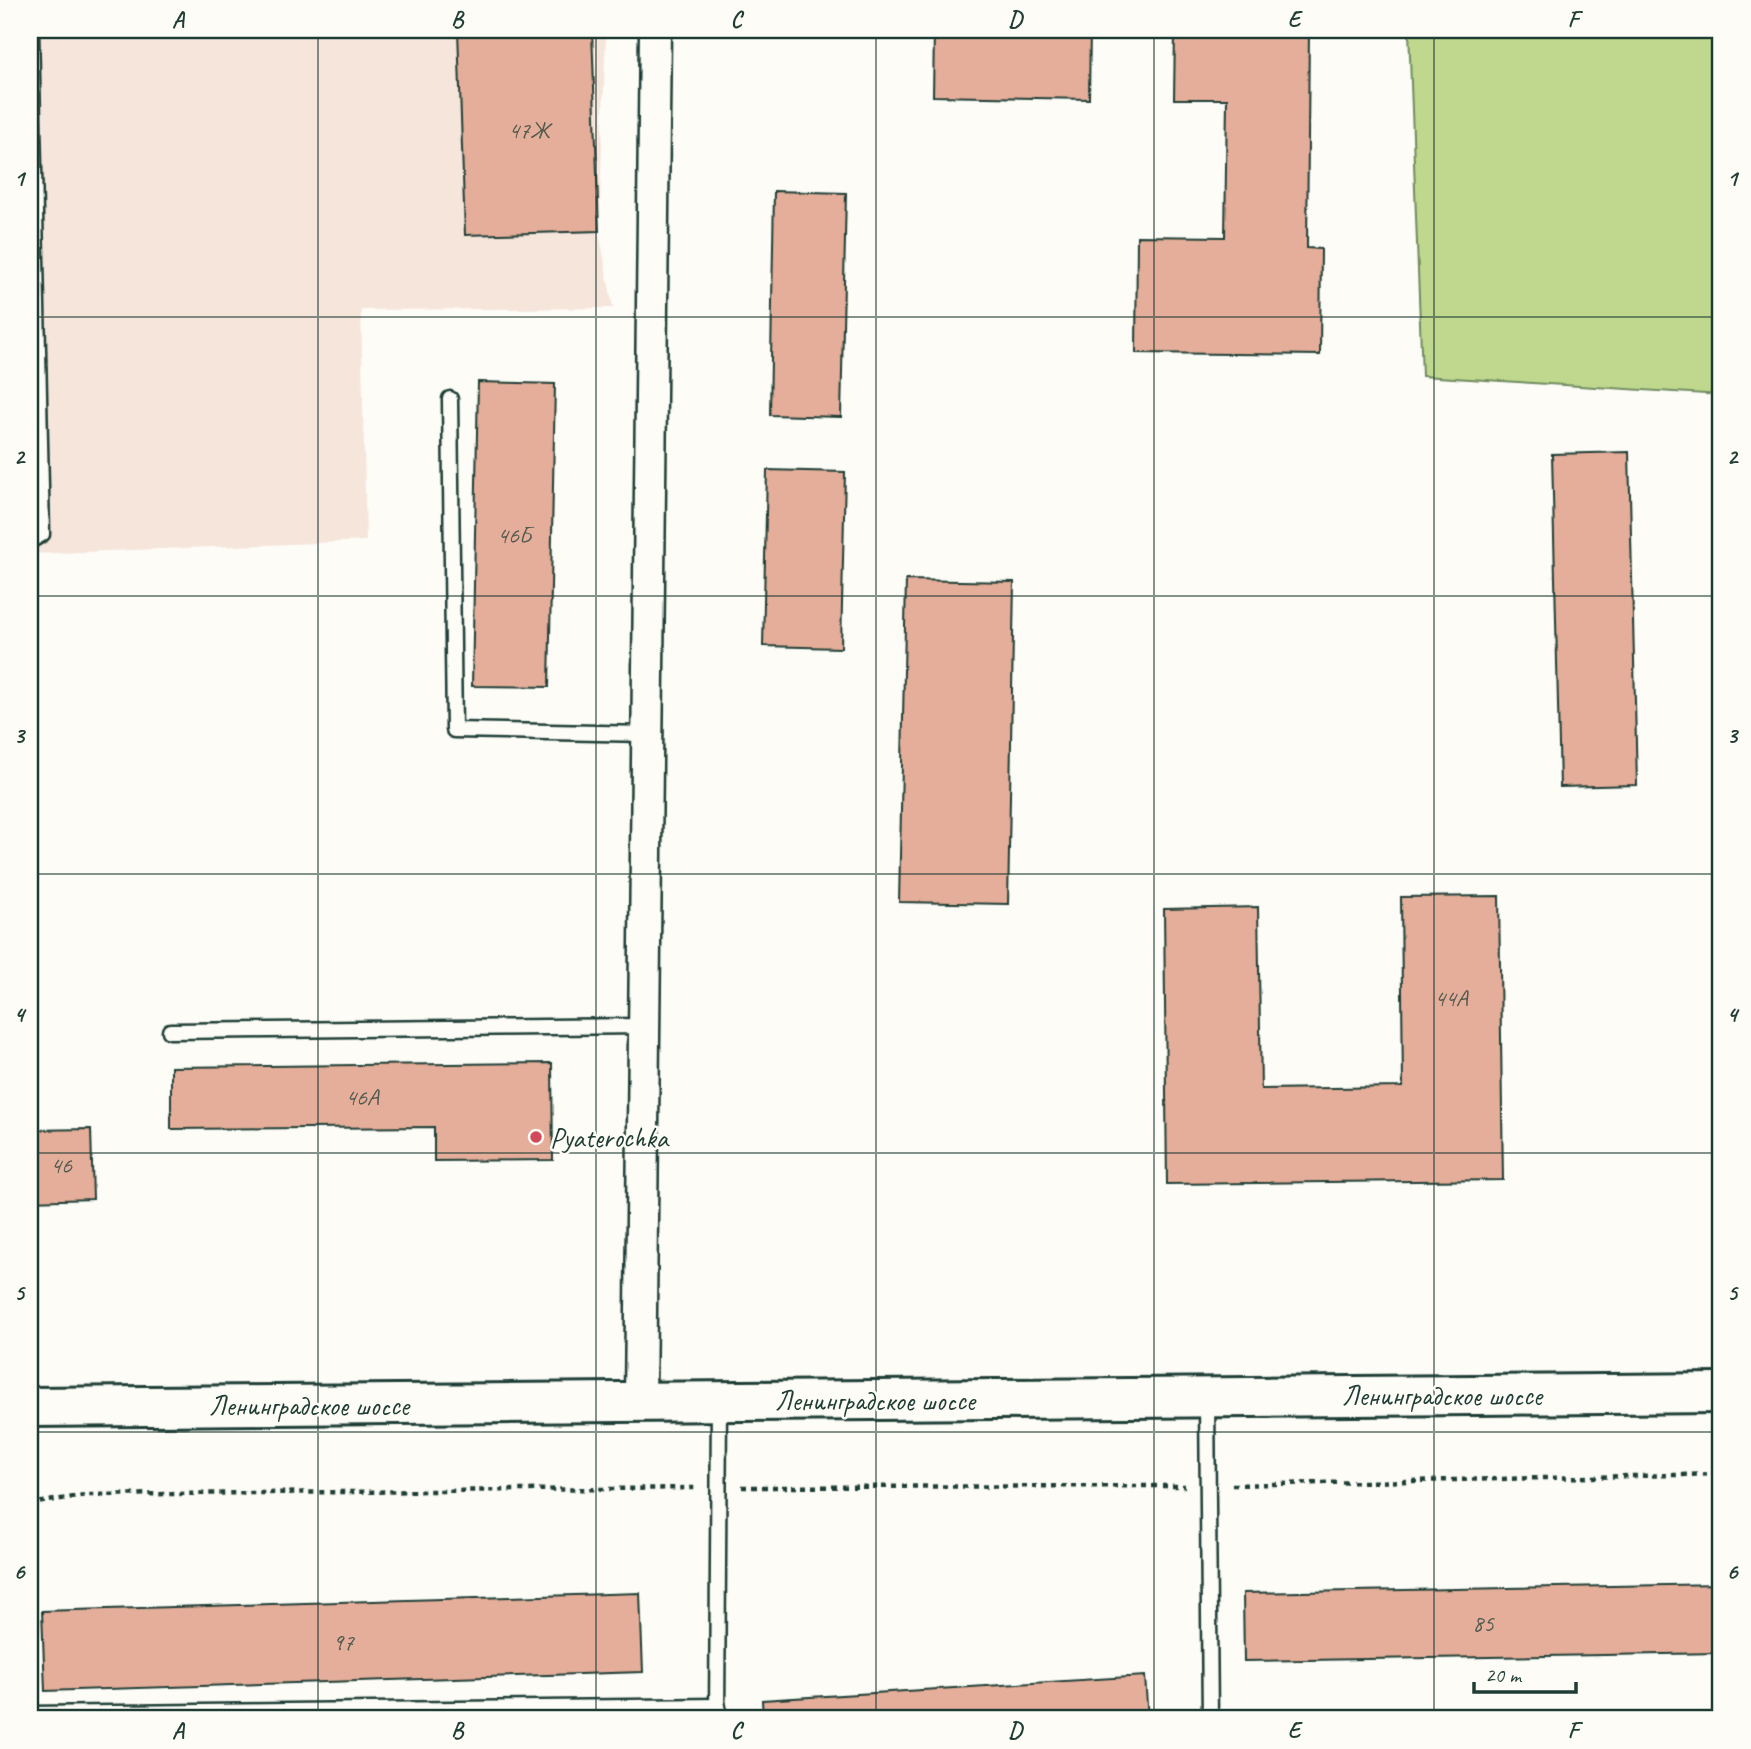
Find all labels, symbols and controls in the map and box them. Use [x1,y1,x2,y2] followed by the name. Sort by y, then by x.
[172,5,186,34] text: A
[451,5,465,34] text: B
[731,5,745,34] text: C
[1008,5,1024,34] text: D
[1288,5,1304,34] text: E
[1568,5,1584,34] text: F
[508,115,553,145] house number: 47Ж
[14,164,27,193] text: 1
[1727,164,1740,193] text: 1
[14,442,27,471] text: 2
[1727,442,1740,471] text: 2
[497,520,535,550] house number: 46Б
[14,721,27,750] text: 3
[1727,721,1740,750] text: 3
[1434,983,1469,1013] house number: 44А
[14,1000,27,1029] text: 4
[1727,1000,1740,1029] text: 4
[345,1082,380,1112] house number: 46А
[550,1120,670,1155] place label: Pyaterochka
[528,1129,544,1145] marker: Pyaterochka
[50,1150,73,1180] house number: 46
[14,1278,26,1307] text: 5
[1727,1278,1739,1307] text: 5
[1342,1378,1544,1413] street label: Ленинградское шоссе
[775,1383,977,1418] street label: Ленинградское шоссе
[209,1388,411,1423] street label: Ленинградское шоссе
[14,1557,27,1586] text: 6
[1727,1557,1740,1586] text: 6
[1472,1608,1495,1638] house number: 85
[332,1627,355,1657] house number: 97
[1474,1651,1576,1695] scale bar
[1485,1662,1523,1688] text: 20 m
[172,1716,186,1745] text: A
[451,1716,465,1745] text: B
[731,1716,745,1745] text: C
[1008,1716,1024,1745] text: D
[1288,1716,1304,1745] text: E
[1568,1716,1584,1745] text: F

